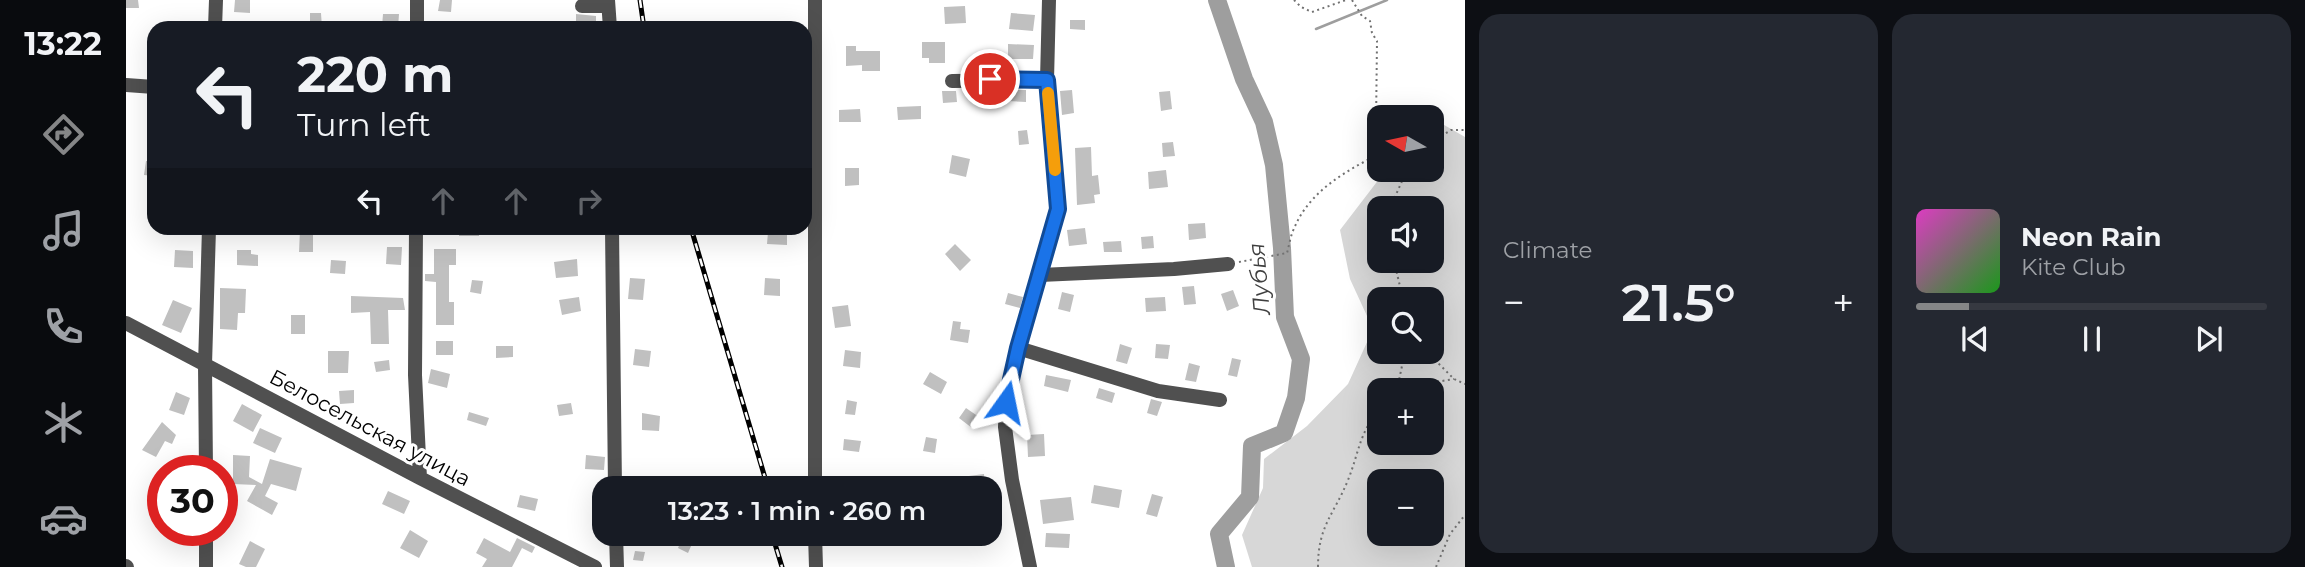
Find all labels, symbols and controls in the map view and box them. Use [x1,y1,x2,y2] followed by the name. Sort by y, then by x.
[24,24,102,63] text: 13:22
[297,45,453,104] text: 220 m
[182,49,273,140] icon: left
[960,49,1020,109] pin
[971,60,1009,98] icon: arrive
[297,105,431,144] text: Turn left
[1367,105,1444,182] north arrow
[1367,105,1444,546] map controls
[39,110,88,159] icon: directions
[351,182,389,220] icon: left
[424,182,462,220] icon: ahead
[497,182,535,220] icon: ahead
[570,182,608,220] icon: right
[1367,196,1444,273] button: sound
[39,206,88,255] icon: music
[2021,221,2162,253] text: Neon Rain
[1503,236,1592,264] text: Climate
[1242,242,1276,317] water label: Лубья
[2021,253,2126,281] text: Kite Club
[1621,271,1736,334] text: 21.5°
[1503,279,1525,326] text: −
[1832,279,1854,326] text: +
[1367,287,1444,364] button: search
[39,302,88,351] icon: phone
[1956,320,1994,358] icon: previous
[2073,320,2111,358] icon: pause
[2190,320,2228,358] icon: next
[265,364,475,491] street label: Белосельская улица
[969,365,1043,439] position arrow
[1367,378,1444,455] button: +
[39,398,88,447] icon: climate
[147,455,238,546] speed limit sign: 30
[1367,469,1444,546] button: −
[39,494,88,543] icon: car
[668,495,926,527] text: 13:23 · 1 min · 260 m

